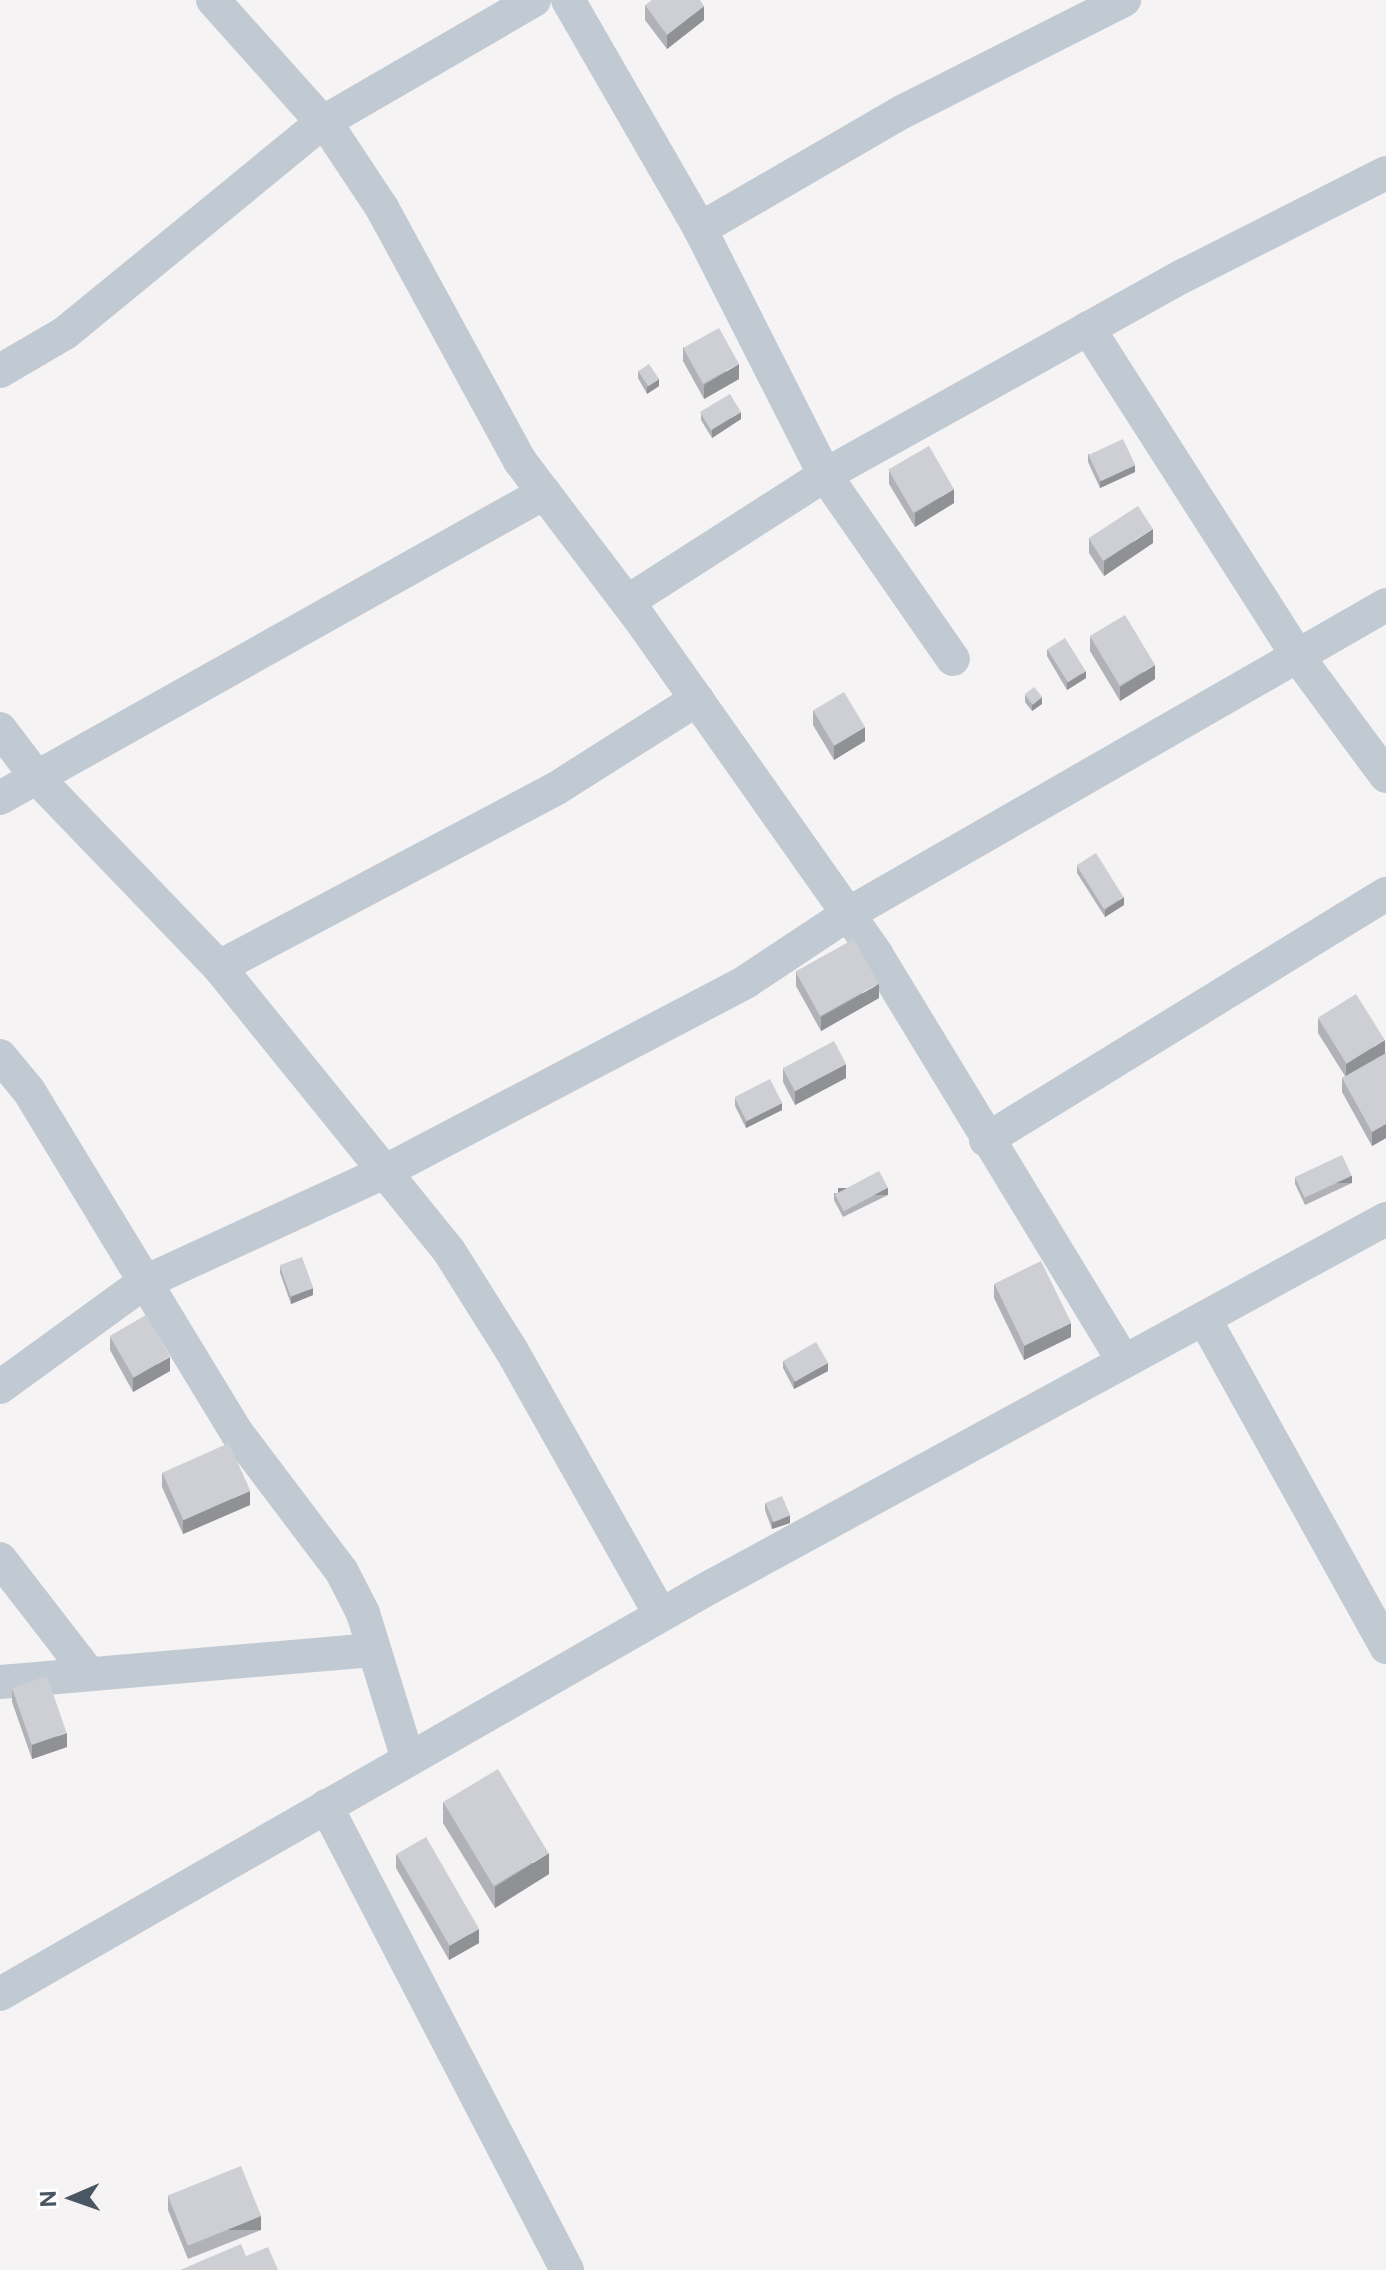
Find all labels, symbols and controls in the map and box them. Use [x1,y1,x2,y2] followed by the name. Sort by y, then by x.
[32,2158,112,2238] north arrow
[35,2190,61,2208] text: N

